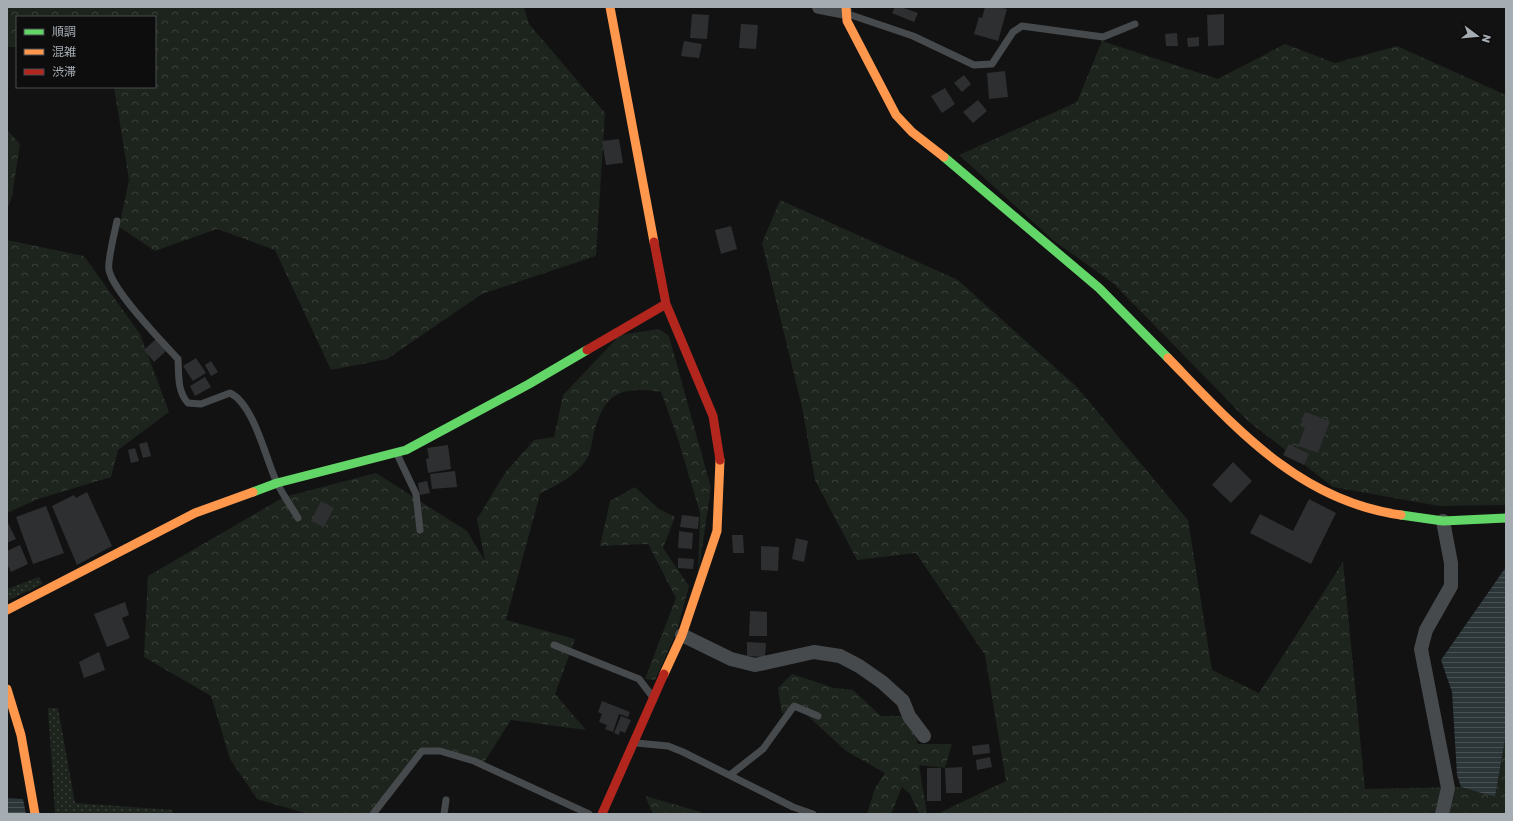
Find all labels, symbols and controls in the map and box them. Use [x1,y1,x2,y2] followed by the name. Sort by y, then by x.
[16,16,156,88] legend
[1457,16,1497,56] north arrow
[52,25,76,39] text: 順調
[1479,33,1493,44] text: N
[52,45,76,59] text: 混雑
[52,65,76,79] text: 渋滞

